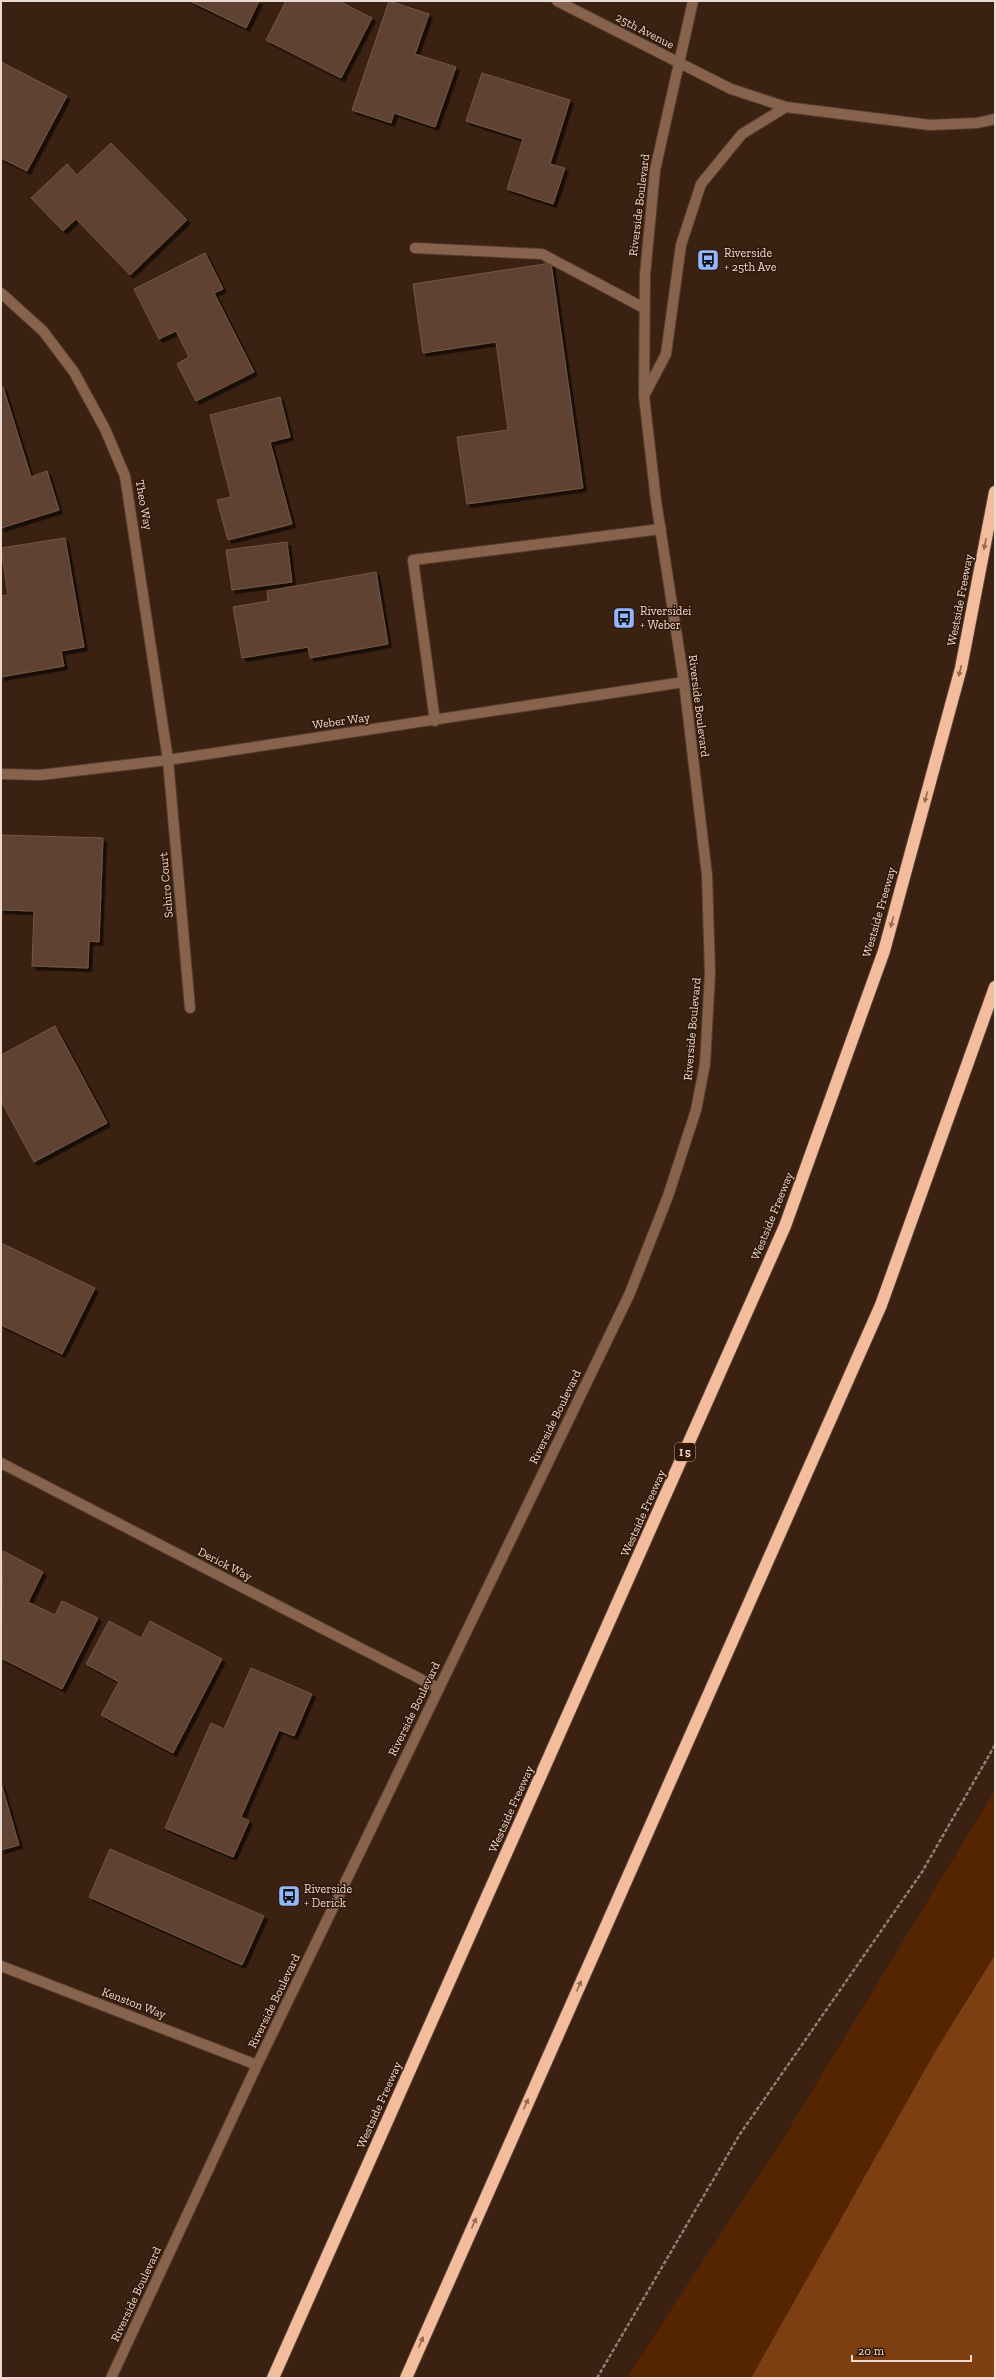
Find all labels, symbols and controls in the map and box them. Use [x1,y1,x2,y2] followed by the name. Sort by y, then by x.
[613,10,677,52] street label: 25th Avenue
[626,153,652,257] street label: Riverside Boulevard
[724,246,777,274] place label: Riverside + 25th Ave
[695,247,721,273] bus stop icon: Riverside + 25th Ave
[133,479,155,532] street label: Theo Way
[982,538,988,550] one-way arrow
[944,552,976,647] street label: Westside Freeway
[640,604,692,632] place label: Riversidei + Weber
[611,605,637,631] bus stop icon: Riversidei + Weber
[686,654,712,758] street label: Riverside Boulevard
[957,665,963,677] one-way arrow
[311,710,371,732] street label: Weber Way
[923,791,929,803] one-way arrow
[156,851,176,919] street label: Schiro Court
[859,864,899,959] street label: Westside Freeway
[889,916,895,928] one-way arrow
[681,977,703,1081] street label: Riverside Boulevard
[748,1169,796,1262] street label: Westside Freeway
[526,1367,584,1466] street label: Riverside Boulevard
[675,1443,695,1461] road number: I 5
[618,1467,669,1558] street label: Westside Freeway
[196,1544,255,1584] street label: Derick Way
[385,1659,443,1758] street label: Riverside Boulevard
[486,1763,537,1854] street label: Westside Freeway
[304,1882,352,1910] place label: Riverside + Derick
[276,1883,302,1909] bus stop icon: Riverside + Derick
[245,1951,303,2050] street label: Riverside Boulevard
[576,1980,582,1991] one-way arrow
[100,1984,169,2022] street label: Kenston Way
[354,2059,405,2150] street label: Westside Freeway
[524,2098,530,2110] one-way arrow
[471,2218,477,2229] one-way arrow
[108,2244,164,2344] street label: Riverside Boulevard
[418,2337,424,2348] one-way arrow
[852,2337,971,2363] scale bar
[858,2344,885,2358] text: 20 m

